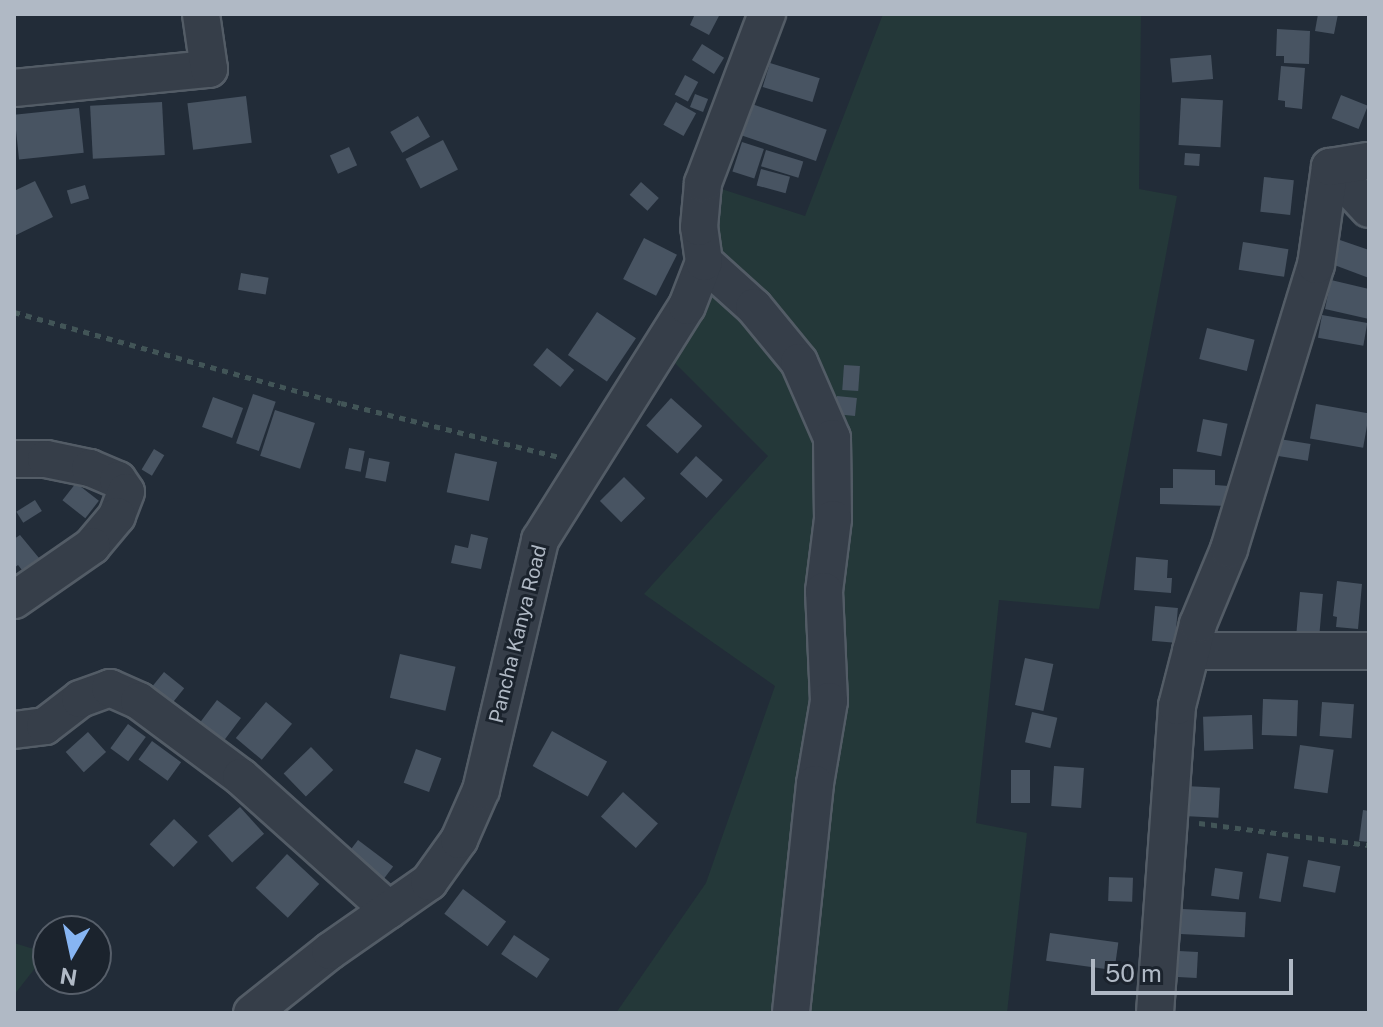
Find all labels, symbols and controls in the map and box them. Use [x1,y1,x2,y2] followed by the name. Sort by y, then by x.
[484,542,552,726] street label: Pancha Kanya Road
[32,915,112,995] north arrow
[1095,943,1297,993] scale bar
[1105,959,1162,987] text: 50 m
[58,963,79,991] text: N

